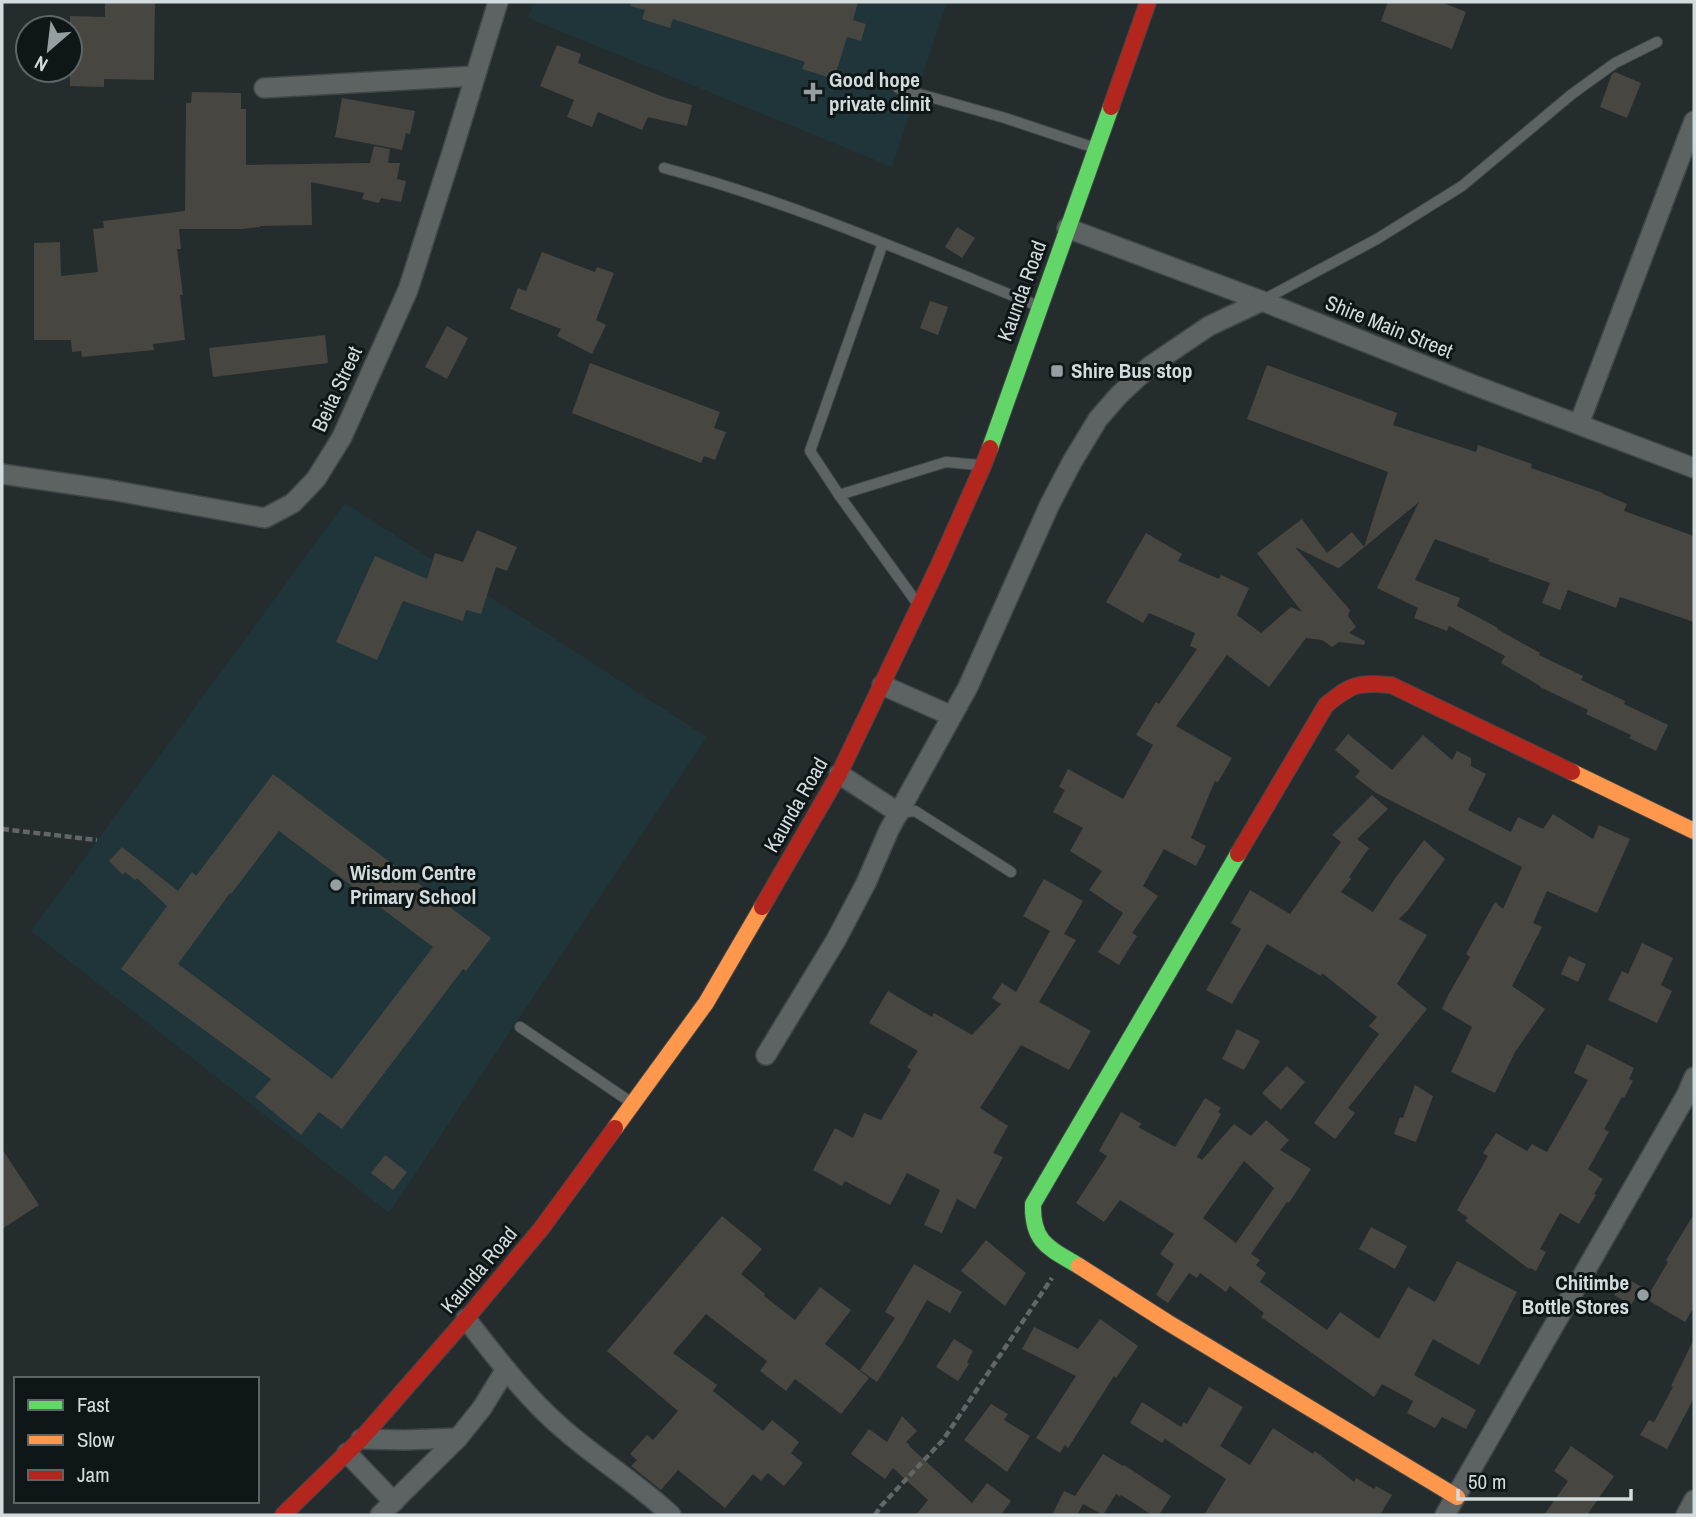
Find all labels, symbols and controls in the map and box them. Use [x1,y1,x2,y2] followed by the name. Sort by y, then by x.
[14,14,84,84] north arrow
[30,50,52,78] text: N
[829,65,931,118] place label: Good hope private clinit
[803,82,823,102] marker: Good hope private clinit
[990,236,1053,345] street label: Kaunda Road
[1321,288,1457,365] street label: Shire Main Street
[304,341,369,436] street label: Beita Street
[1071,356,1193,385] place label: Shire Bus stop
[1049,363,1065,379] marker: Shire Bus stop
[757,752,834,858] street label: Kaunda Road
[350,858,476,911] place label: Wisdom Centre Primary School
[328,877,344,893] marker: Wisdom Centre Primary School
[434,1220,524,1319] street label: Kaunda Road
[1522,1268,1629,1321] place label: Chitimbe Bottle Stores
[1635,1287,1651,1303] marker: Chitimbe Bottle Stores
[14,1377,259,1503] legend
[77,1390,110,1419] text: Fast
[77,1425,115,1454] text: Slow
[1458,1458,1631,1502] scale bar
[77,1460,110,1489] text: Jam
[1468,1467,1506,1496] text: 50 m

